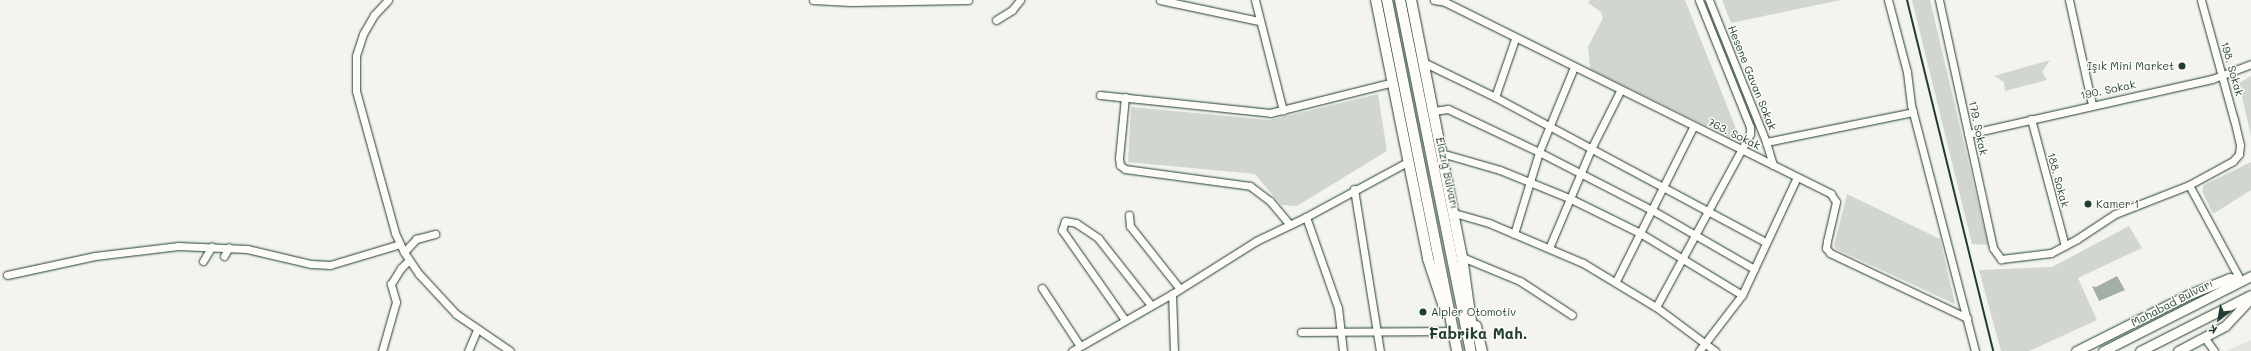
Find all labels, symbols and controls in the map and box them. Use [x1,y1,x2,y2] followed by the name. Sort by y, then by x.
[1725,24,1779,132] street label: Hesene Gavan Sokak
[2218,40,2246,98] street label: 198. Sokak
[2087,59,2174,73] place label: Işık Mini Market
[2177,61,2187,71] marker: Işık Mini Market
[2079,78,2137,102] street label: 190. Sokak
[1966,99,1990,157] street label: 179. Sokak
[1705,116,1763,152] street label: 763. Sokak
[1433,136,1461,210] street label: Elazığ Bulvarı
[2044,151,2072,209] street label: 188. Sokak
[2096,197,2139,211] place label: Kamer 1
[2083,199,2093,209] marker: Kamer 1
[2129,277,2215,329] street label: Mahabad Bulvarı
[2199,299,2239,339] north arrow
[1431,305,1516,319] place label: Alpler Otomotiv
[1418,307,1428,317] marker: Alpler Otomotiv
[2206,321,2220,338] text: K
[1429,325,1527,343] district label: Fabrika Mah.

